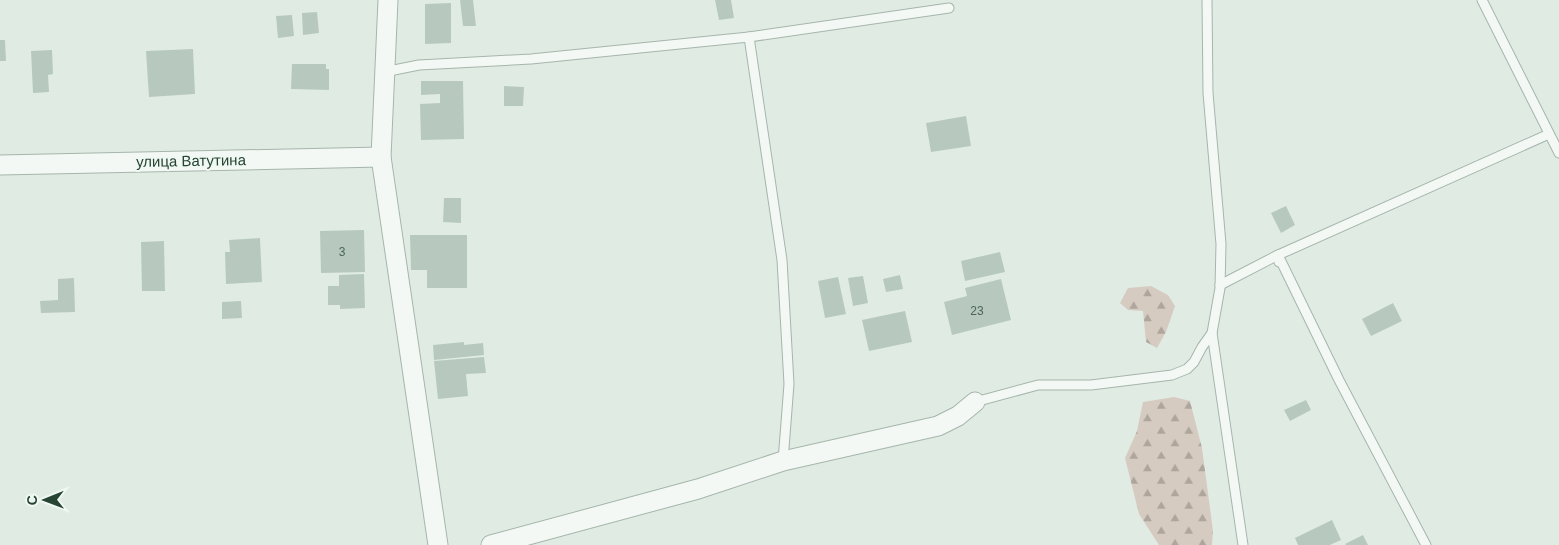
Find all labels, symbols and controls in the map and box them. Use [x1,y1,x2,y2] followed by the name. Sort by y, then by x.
[136,151,247,170] street label: улица Ватутина
[339,245,346,259] house number: 3
[970,304,984,318] house number: 23
[20,475,70,525] north arrow
[24,495,40,505] text: С

